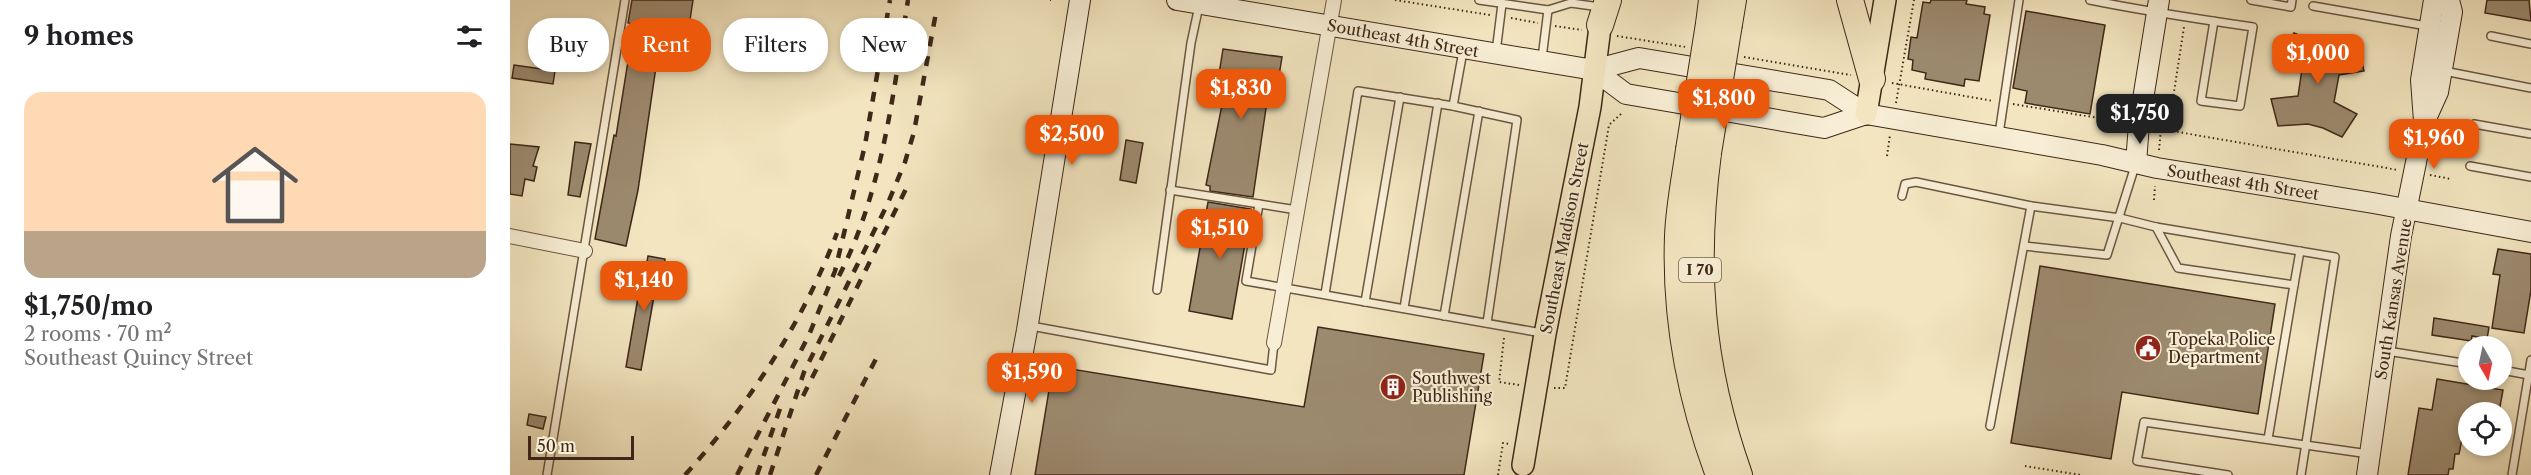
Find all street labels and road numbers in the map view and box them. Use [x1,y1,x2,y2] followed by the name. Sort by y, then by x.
[1326,15,1481,61] street label: Southeast 4th Street
[1536,140,1592,335] street label: Southeast Madison Street
[2166,160,2321,204] street label: Southeast 4th Street
[2370,217,2416,381] street label: South Kansas Avenue
[1679,258,1721,282] road number: I 70

